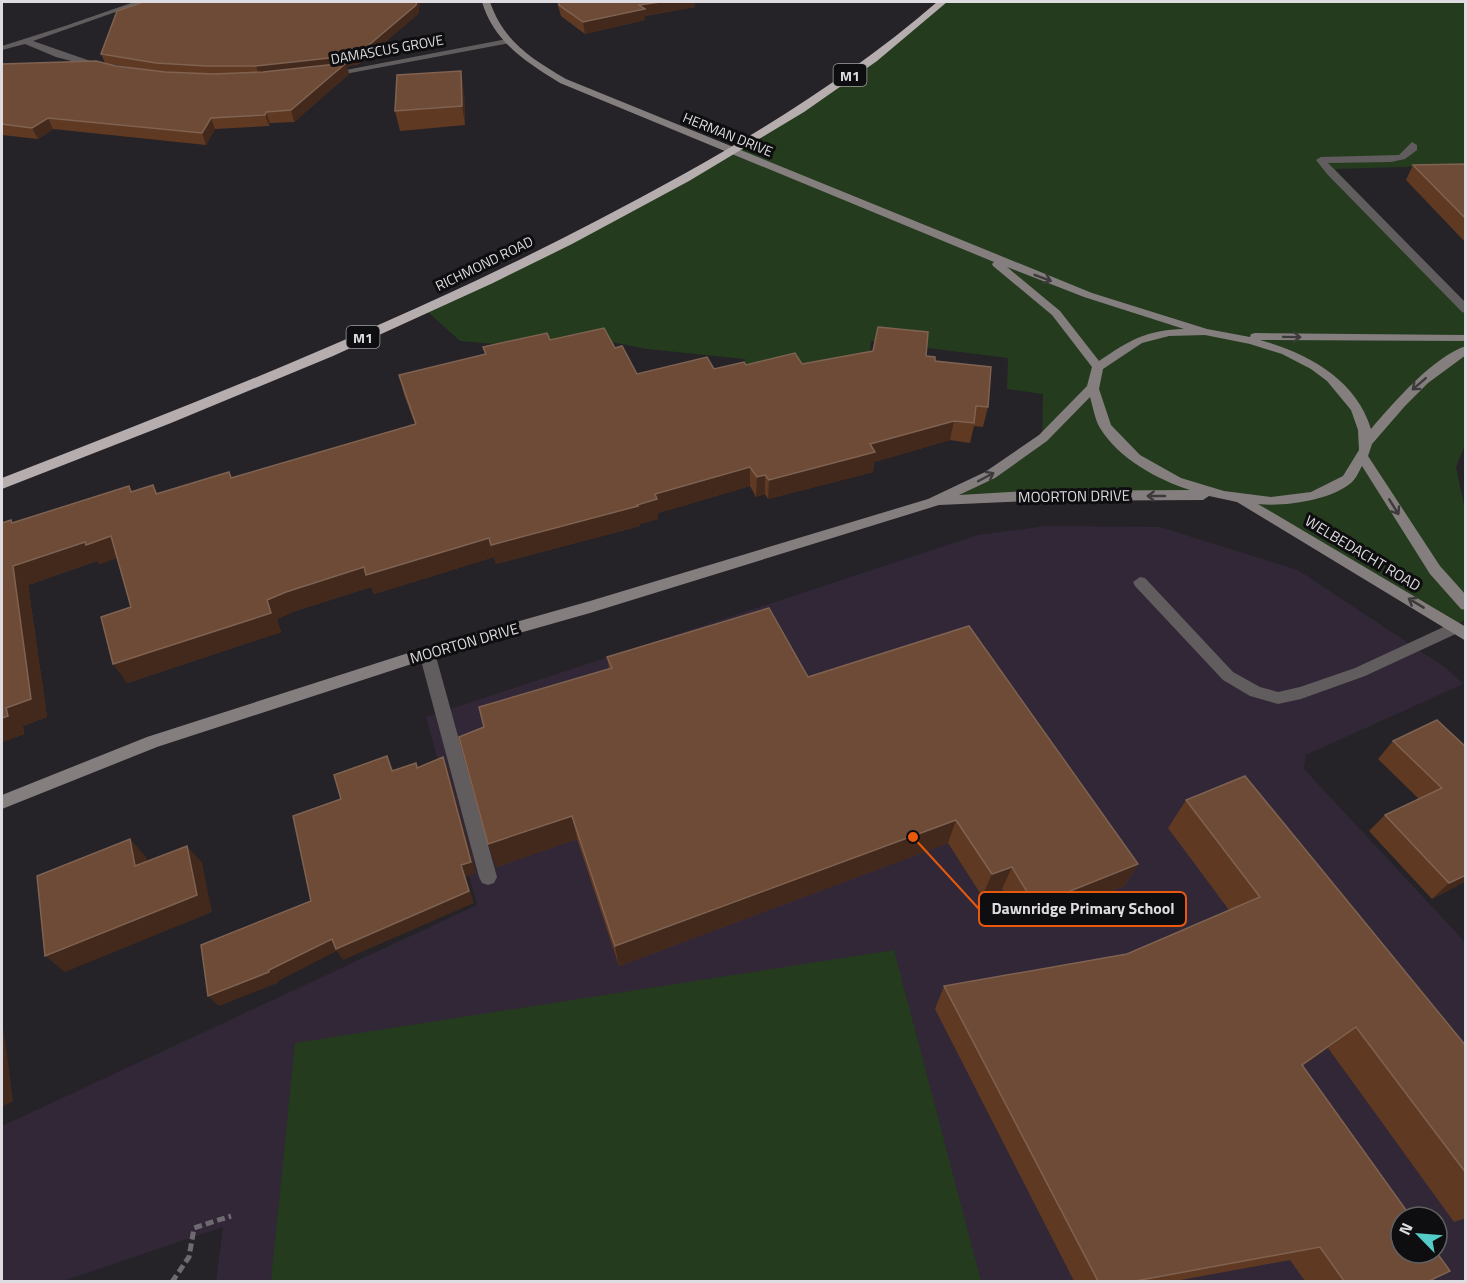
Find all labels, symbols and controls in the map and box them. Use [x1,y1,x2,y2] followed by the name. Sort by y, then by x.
[329,29,445,69] street label: DAMASCUS GROVE
[834,64,866,86] road number: M1
[680,106,776,162] street label: HERMAN DRIVE
[431,230,537,296] street label: RICHMOND ROAD
[1033,273,1052,284] one-way arrow
[346,326,380,348] road number: M1
[1282,331,1302,343] one-way arrow
[1412,377,1427,391] one-way arrow
[977,470,995,482] one-way arrow
[1018,484,1130,508] street label: MOORTON DRIVE
[1146,490,1166,501] one-way arrow
[1388,499,1401,516] one-way arrow
[1301,509,1425,597] street label: WELBEDACHT ROAD
[1408,597,1425,609] one-way arrow
[407,617,521,669] street label: MOORTON DRIVE
[979,892,1186,926] callout: Dawnridge Primary School
[991,896,1175,920] text: Dawnridge Primary School
[1389,1205,1449,1265] north arrow
[1392,1219,1419,1239] text: N

